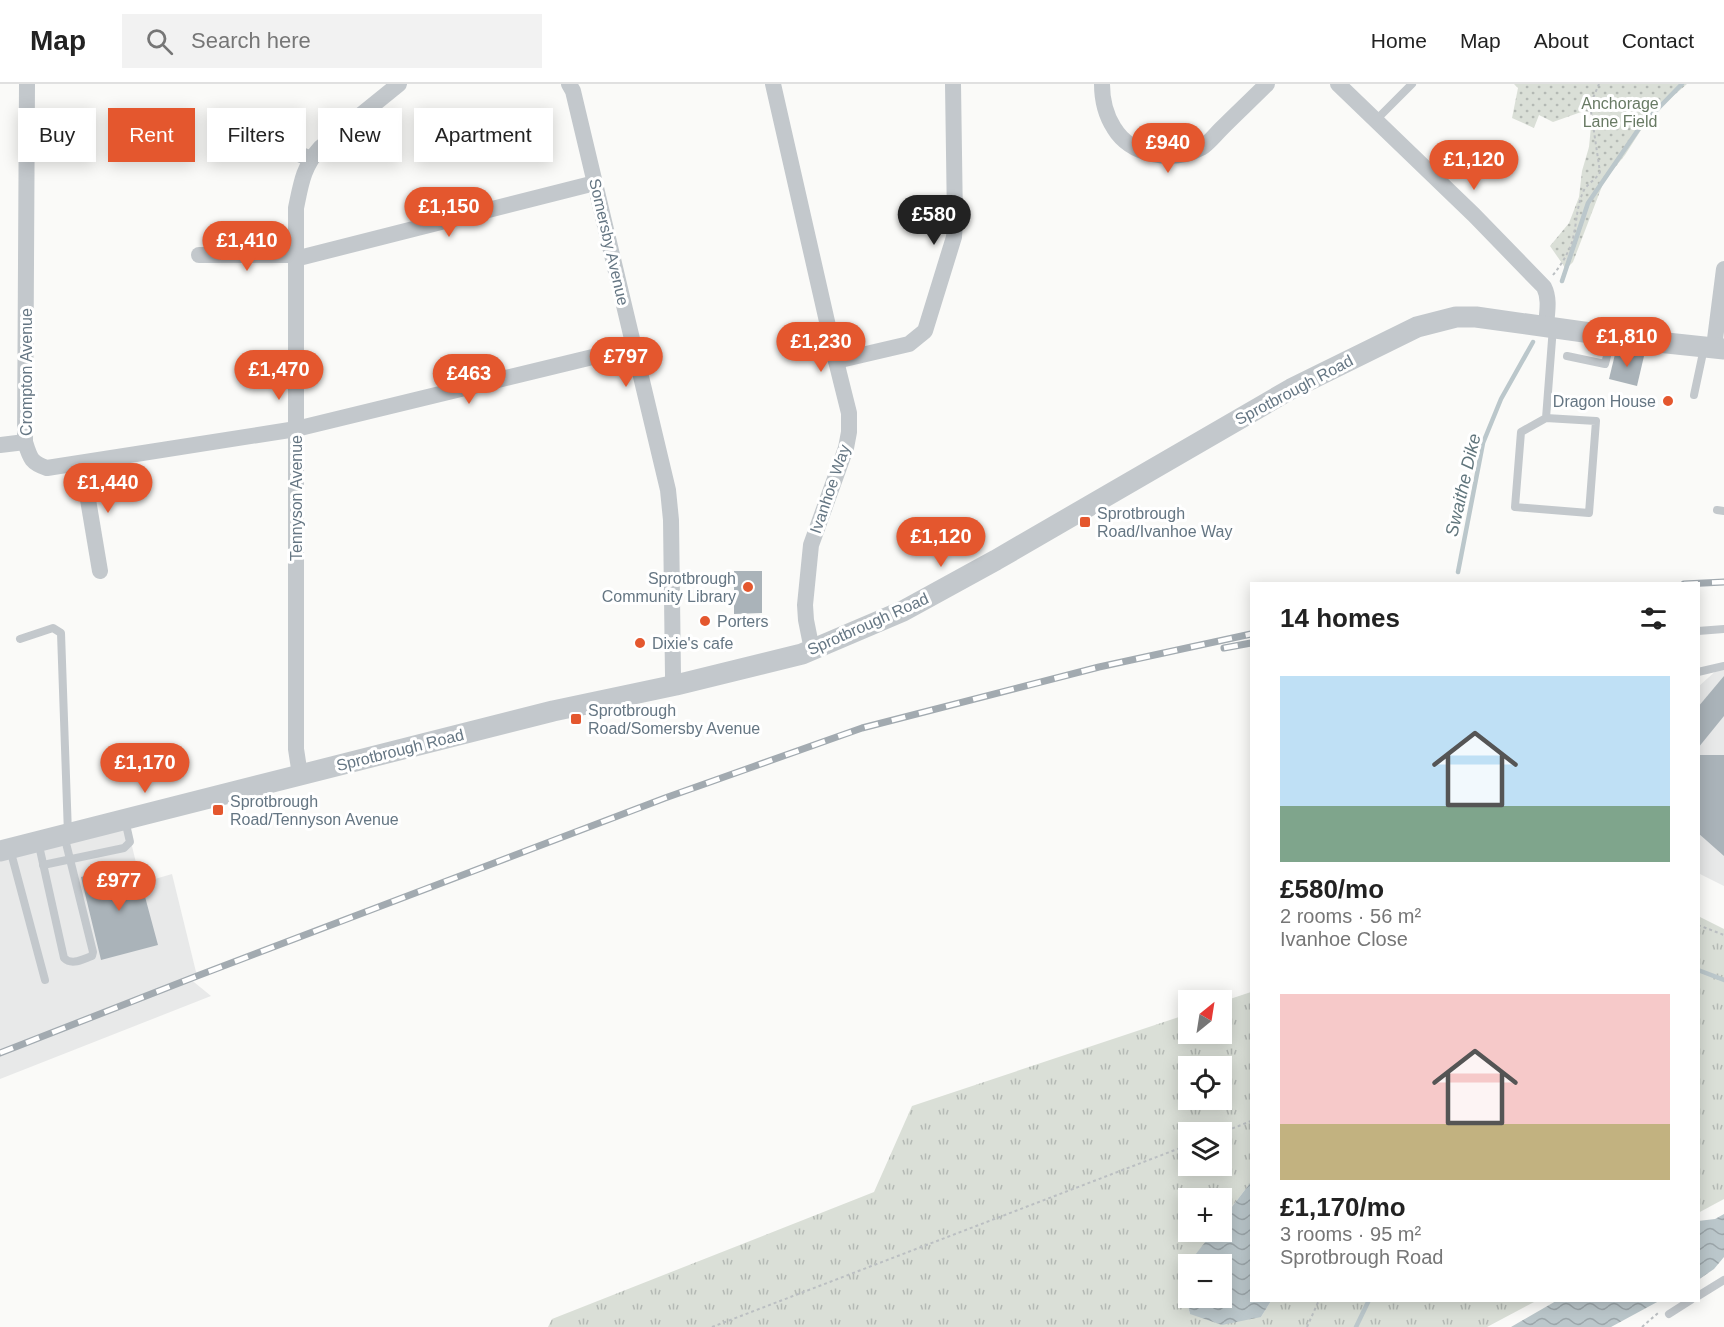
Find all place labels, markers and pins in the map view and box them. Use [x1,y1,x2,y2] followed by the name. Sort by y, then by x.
[1132,123,1204,174] pin: £940
[1425,140,1523,191] pin: £1,120
[400,187,498,238] pin: £1,150
[898,195,970,246] pin: £580
[198,221,296,272] pin: £1,410
[1578,317,1676,368] pin: £1,810
[772,322,870,373] pin: £1,230
[590,337,662,388] pin: £797
[230,350,328,401] pin: £1,470
[433,354,505,405] pin: £463
[1553,393,1656,410] place label: Dragon House
[1661,394,1675,408] marker: Dragon House
[59,463,157,514] pin: £1,440
[1097,505,1232,540] place label: Sprotbrough Road/Ivanhoe Way
[1078,515,1092,529] marker: Sprotbrough Road/Ivanhoe Way
[892,517,990,568] pin: £1,120
[602,570,736,605] place label: Sprotbrough Community Library
[741,580,755,594] marker: Sprotbrough Community Library
[717,613,769,630] place label: Porters
[698,614,712,628] marker: Porters
[652,635,733,652] place label: Dixie's cafe
[633,636,647,650] marker: Dixie's cafe
[588,702,760,737] place label: Sprotbrough Road/Somersby Avenue
[569,712,583,726] marker: Sprotbrough Road/Somersby Avenue
[96,743,194,794] pin: £1,170
[230,793,399,828] place label: Sprotbrough Road/Tennyson Avenue
[211,803,225,817] marker: Sprotbrough Road/Tennyson Avenue
[83,861,155,912] pin: £977

